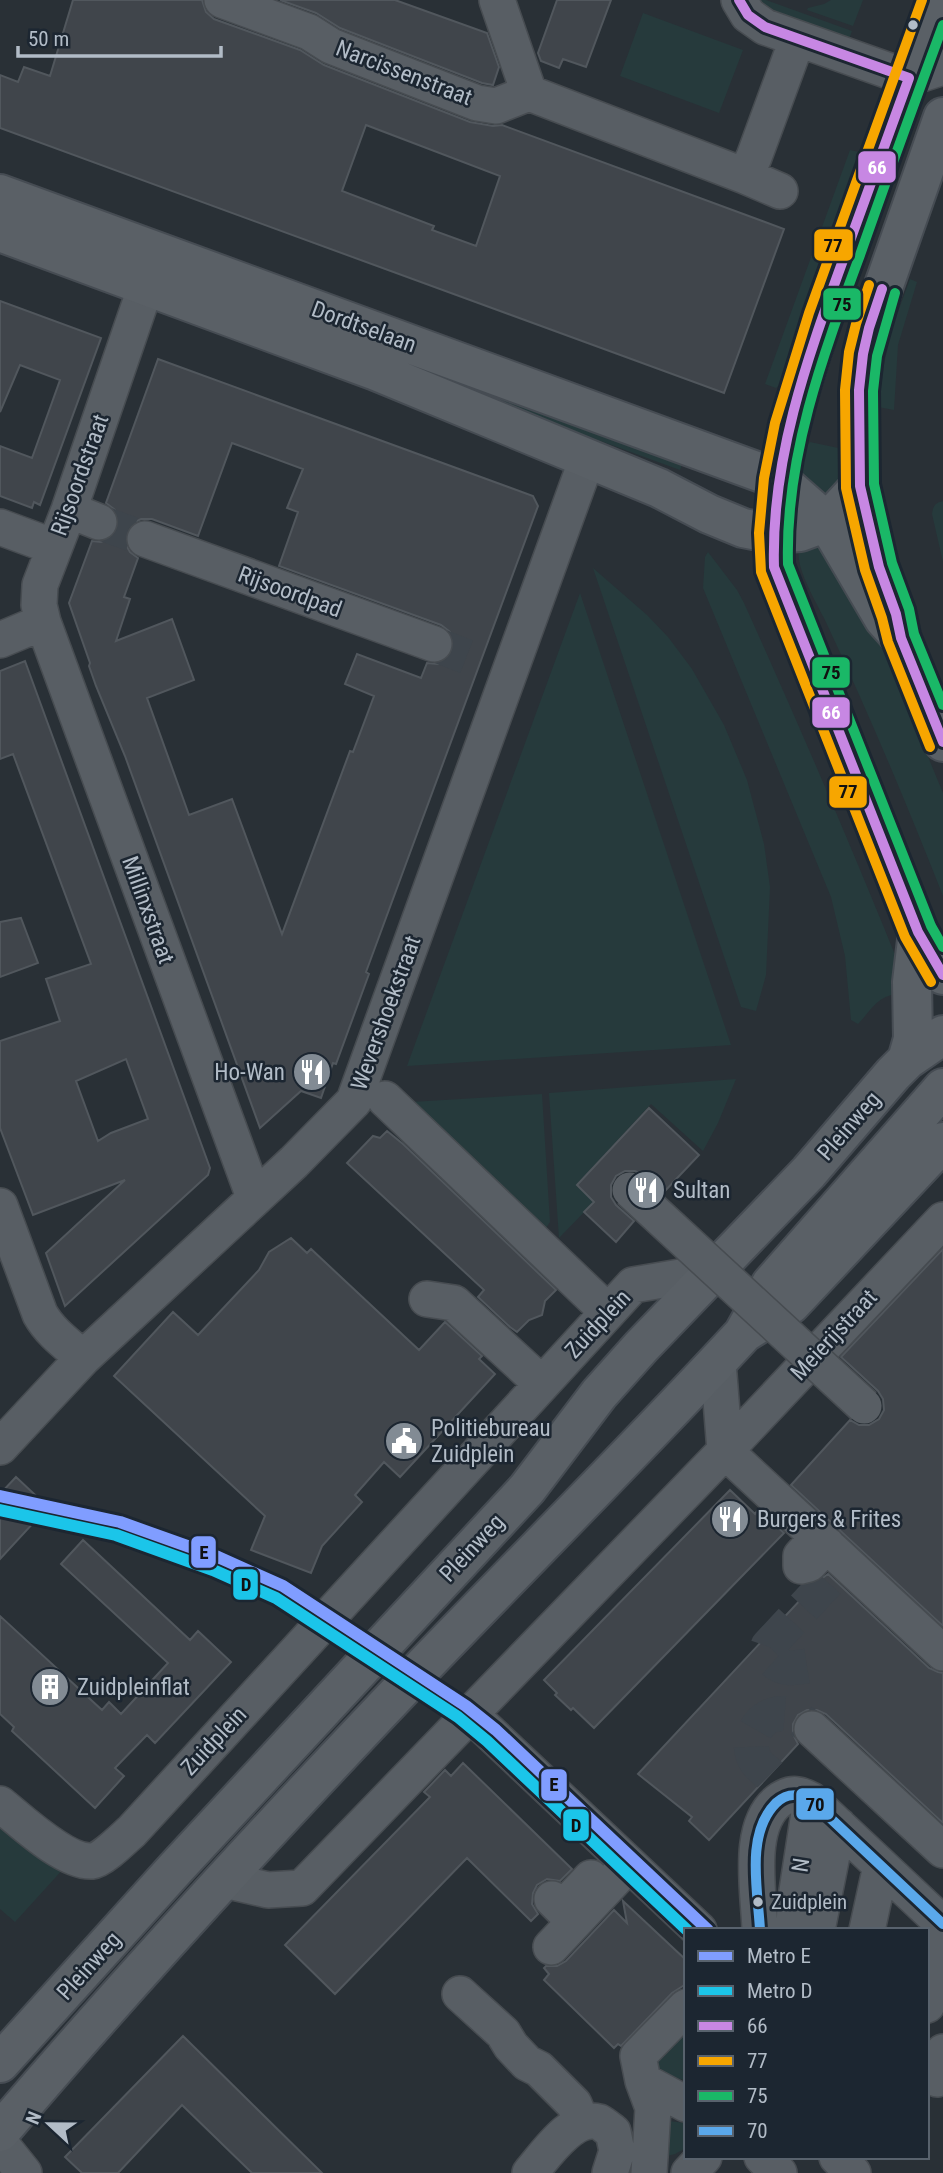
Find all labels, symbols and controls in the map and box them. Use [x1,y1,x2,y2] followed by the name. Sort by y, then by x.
[18,14,220,58] scale bar
[906,18,920,32] unlabelled marker
[28,27,69,51] text: 50 m
[332,35,476,111] street label: Narcissenstraat
[857,150,897,184] line badge: 66
[867,156,887,179] text: 66
[813,228,854,262] line badge: 77
[823,234,843,257] text: 77
[822,287,862,321] line badge: 75
[832,293,852,316] text: 75
[308,296,420,358] street label: Dordtselaan
[46,411,114,539] street label: Rijsoordstraat
[235,561,345,623] street label: Rijsoordpad
[811,656,851,689] line badge: 75
[821,661,841,684] text: 75
[811,696,851,729] line badge: 66
[821,701,841,724] text: 66
[828,775,868,809] line badge: 77
[838,780,858,803] text: 77
[116,853,180,967] street label: Millinxstraat
[346,932,426,1094] street label: Wevershoekstraat
[291,1051,333,1093] restaurant icon: Ho-Wan
[214,1059,285,1086] place label: Ho-Wan
[812,1086,886,1166] street label: Pleinweg
[625,1169,667,1211] restaurant icon: Sultan
[673,1177,730,1204] place label: Sultan
[560,1284,636,1364] street label: Zuidplein
[785,1284,883,1386] street label: Meierijstraat
[431,1415,551,1468] place label: Politiebureau Zuidplein
[383,1420,425,1462] public building icon: Politiebureau Zuidplein
[709,1498,751,1540] restaurant icon: Burgers & Frites
[757,1506,901,1533] place label: Burgers & Frites
[434,1509,510,1587] street label: Pleinweg
[190,1535,217,1569] line badge: E
[199,1541,209,1564] text: E
[232,1568,259,1601] line badge: D
[241,1573,251,1596] text: D
[29,1666,71,1708] building icon: Zuidpleinflat
[77,1674,190,1701] place label: Zuidpleinflat
[176,1701,252,1781] street label: Zuidplein
[540,1768,568,1802] line badge: E
[549,1773,559,1796] text: E
[795,1787,835,1821] line badge: 70
[805,1793,825,1816] text: 70
[562,1808,590,1842] line badge: D
[571,1814,581,1837] text: D
[787,1856,815,1874] street label: N
[771,1890,847,1914] place label: Zuidplein
[751,1895,765,1909] marker: Zuidplein
[51,1926,127,2006] street label: Pleinweg
[684,1928,929,2159] legend
[747,1944,811,1968] text: Metro E
[747,1979,812,2003] text: Metro D
[747,2014,768,2038] text: 66
[747,2049,768,2073] text: 77
[747,2084,768,2108] text: 75
[14,2089,84,2159] north arrow
[21,2108,47,2128] text: N
[747,2119,768,2143] text: 70

